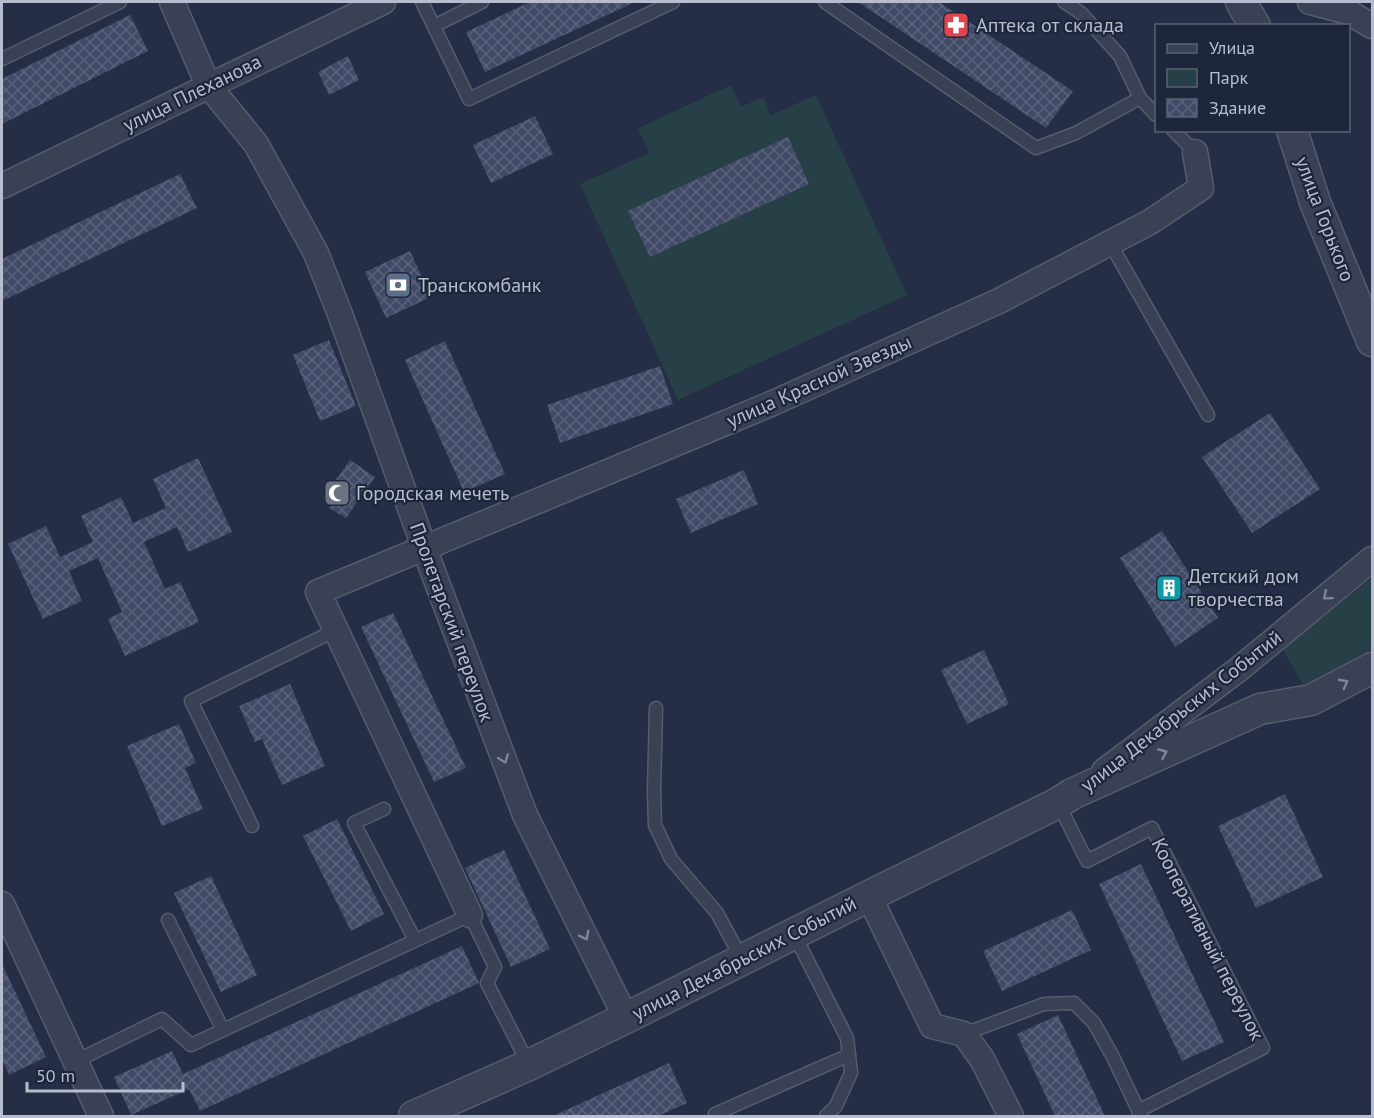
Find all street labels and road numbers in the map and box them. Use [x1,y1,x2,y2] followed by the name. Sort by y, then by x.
[119,48,265,138] street label: улица Плеханова
[1289,153,1361,285] street label: улица Горького
[722,328,916,434] street label: улица Красной Звезды
[404,519,500,726] street label: Пролетарский переулок
[1075,624,1287,798] street label: улица Декабрьских Событий
[1146,833,1271,1045] street label: Кооперативный переулок
[627,890,861,1026] street label: улица Декабрьских Событий

